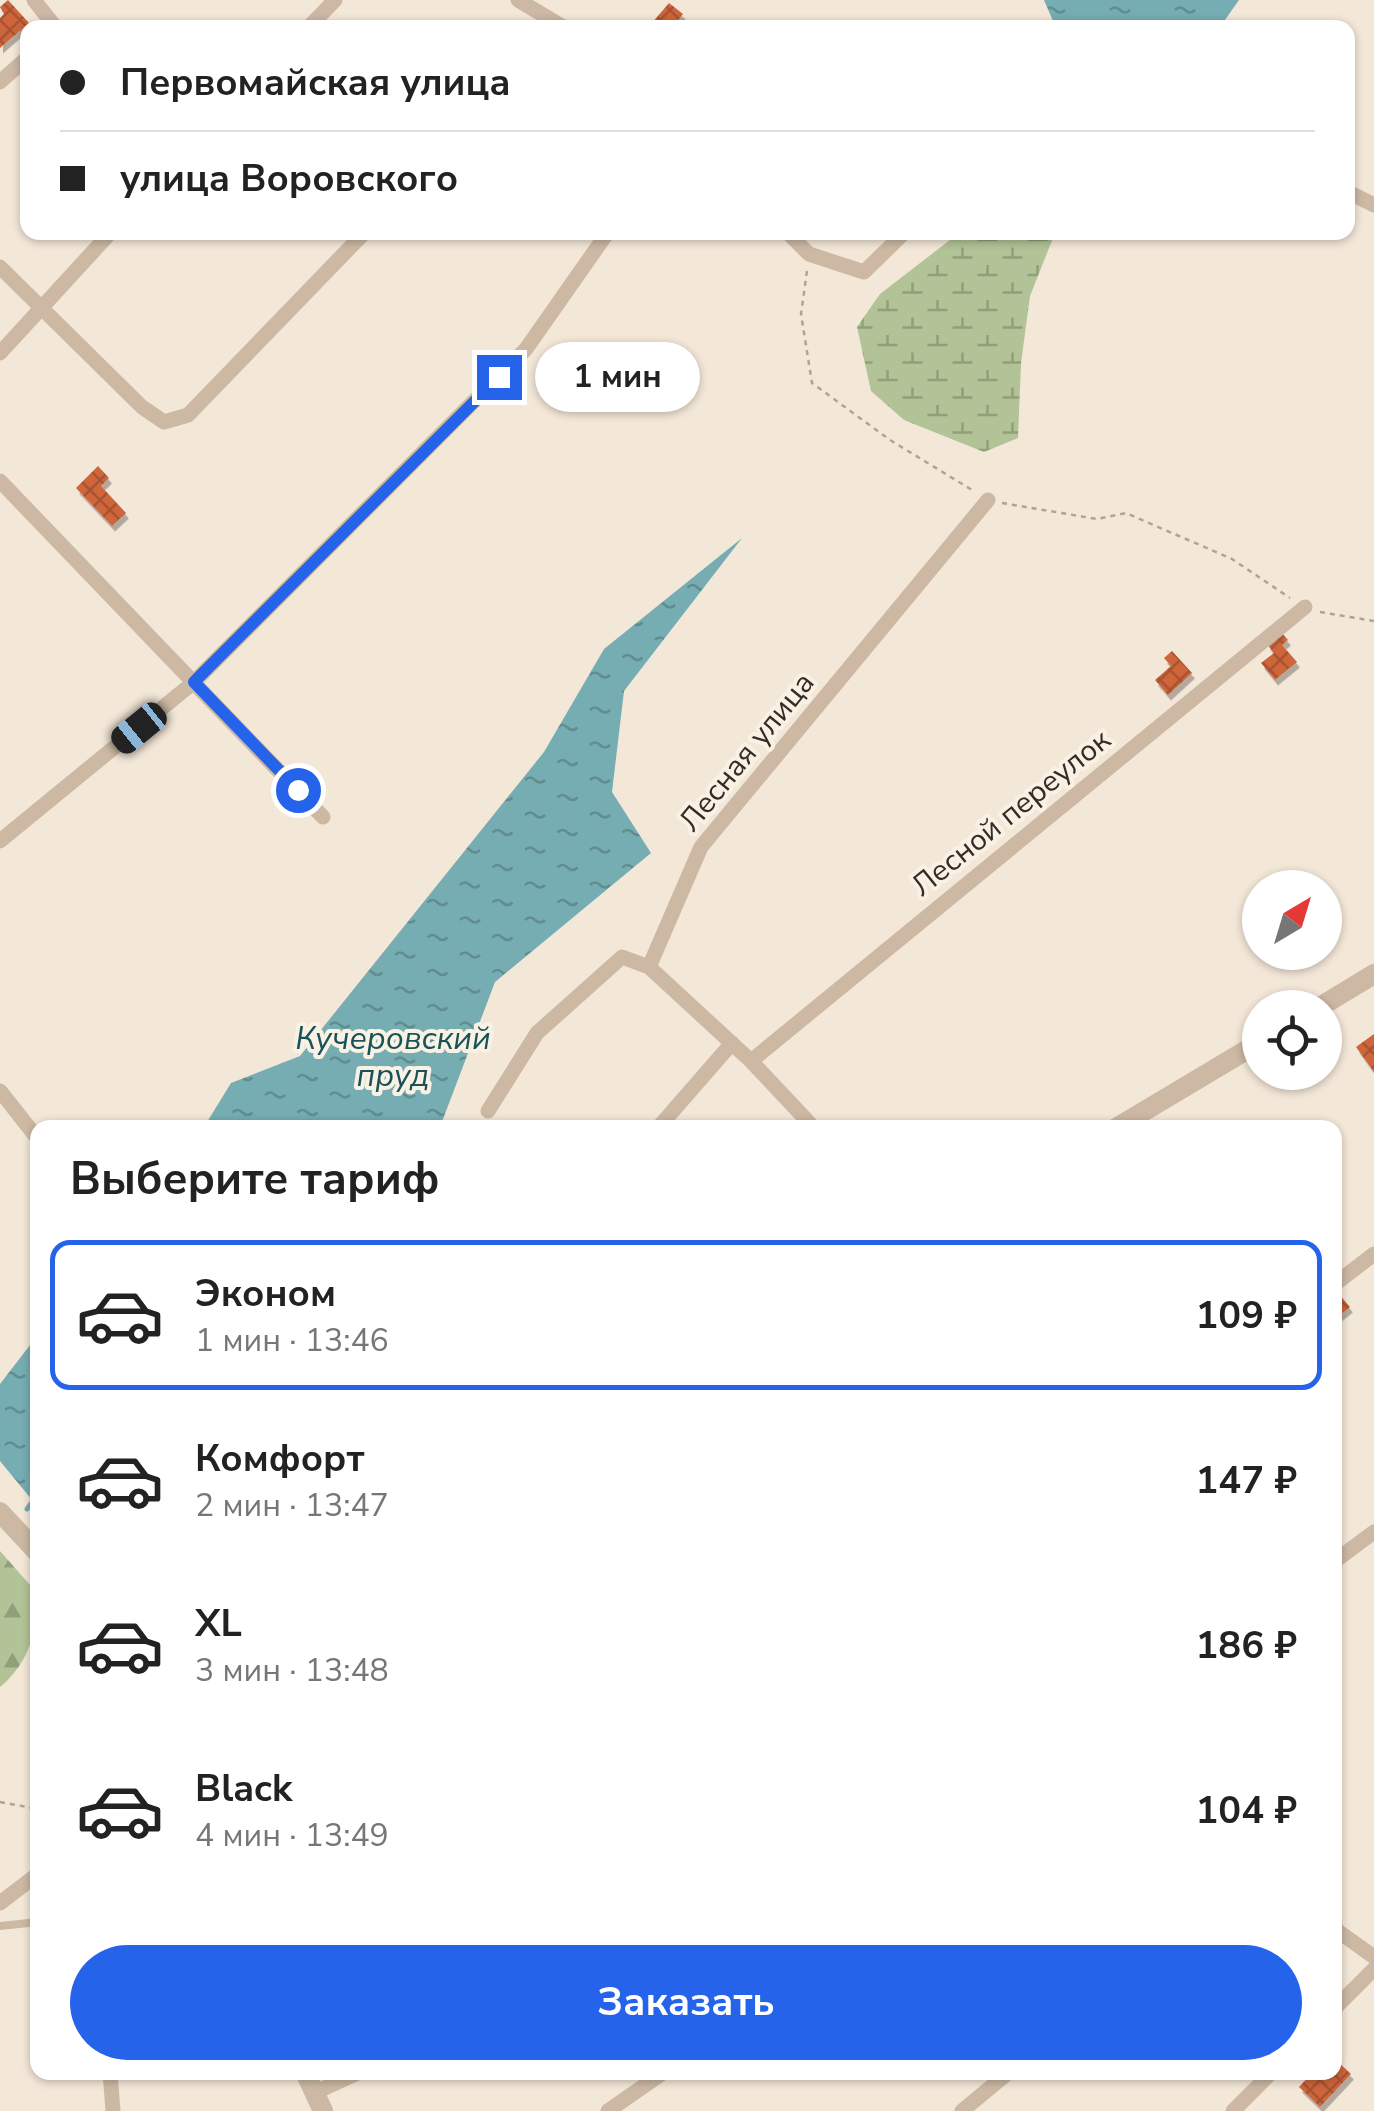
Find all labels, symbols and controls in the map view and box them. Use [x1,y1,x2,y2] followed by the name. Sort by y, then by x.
[120,57,511,108] text: Первомайская улица
[120,153,458,204] text: улица Воровского
[534,342,699,412] callout: 1 мин
[477,355,522,400] route end
[573,355,662,398] text: 1 мин
[670,664,824,840] street label: Лесная улица
[106,697,172,759] car
[903,720,1119,906] street label: Лесной переулок
[276,768,321,813] route start
[1242,870,1342,970] north arrow
[1242,870,1342,1090] map controls
[1242,990,1342,1090] button: locate
[295,1017,491,1097] water label: Кучеровский пруд
[70,1149,440,1210] text: Выберите тариф
[195,1268,336,1319] text: Эконом
[75,1270,165,1360] icon: car
[1196,1290,1297,1341] text: 109 ₽
[195,1319,389,1362] text: 1 мин · 13:46
[195,1433,364,1484] text: Комфорт
[75,1435,165,1525] icon: car
[1196,1455,1297,1506] text: 147 ₽
[195,1484,389,1527] text: 2 мин · 13:47
[195,1598,242,1649] text: XL
[75,1600,165,1690] icon: car
[1196,1620,1297,1671] text: 186 ₽
[195,1649,389,1692] text: 3 мин · 13:48
[195,1763,292,1814] text: Black
[75,1765,165,1855] icon: car
[1196,1785,1297,1836] text: 104 ₽
[195,1814,389,1857] text: 4 мин · 13:49
[70,1945,1302,2060] button: Заказать

